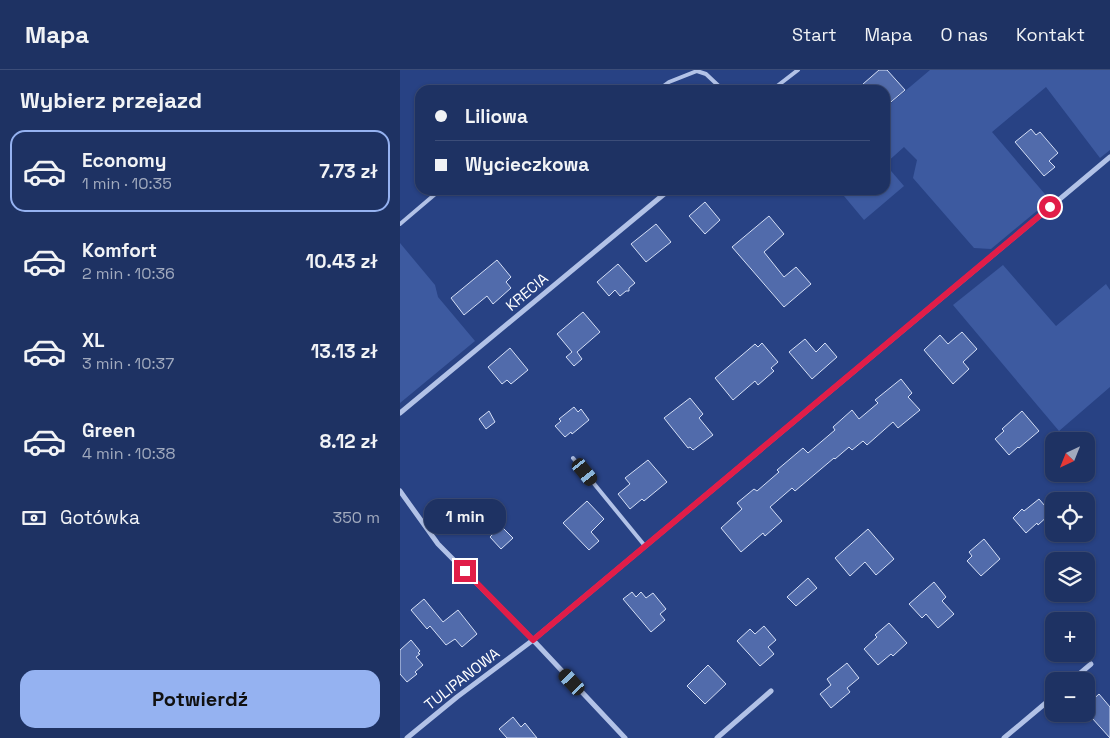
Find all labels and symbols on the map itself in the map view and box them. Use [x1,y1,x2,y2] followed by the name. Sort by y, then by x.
[1039,196,1061,218] route start
[501,268,552,315] street label: KRECIA
[1045,432,1095,482] north arrow
[569,456,600,488] car
[424,498,506,534] callout: 1 min
[454,560,476,582] route end
[420,643,504,714] street label: TULIPANOWA
[556,666,587,698] car

